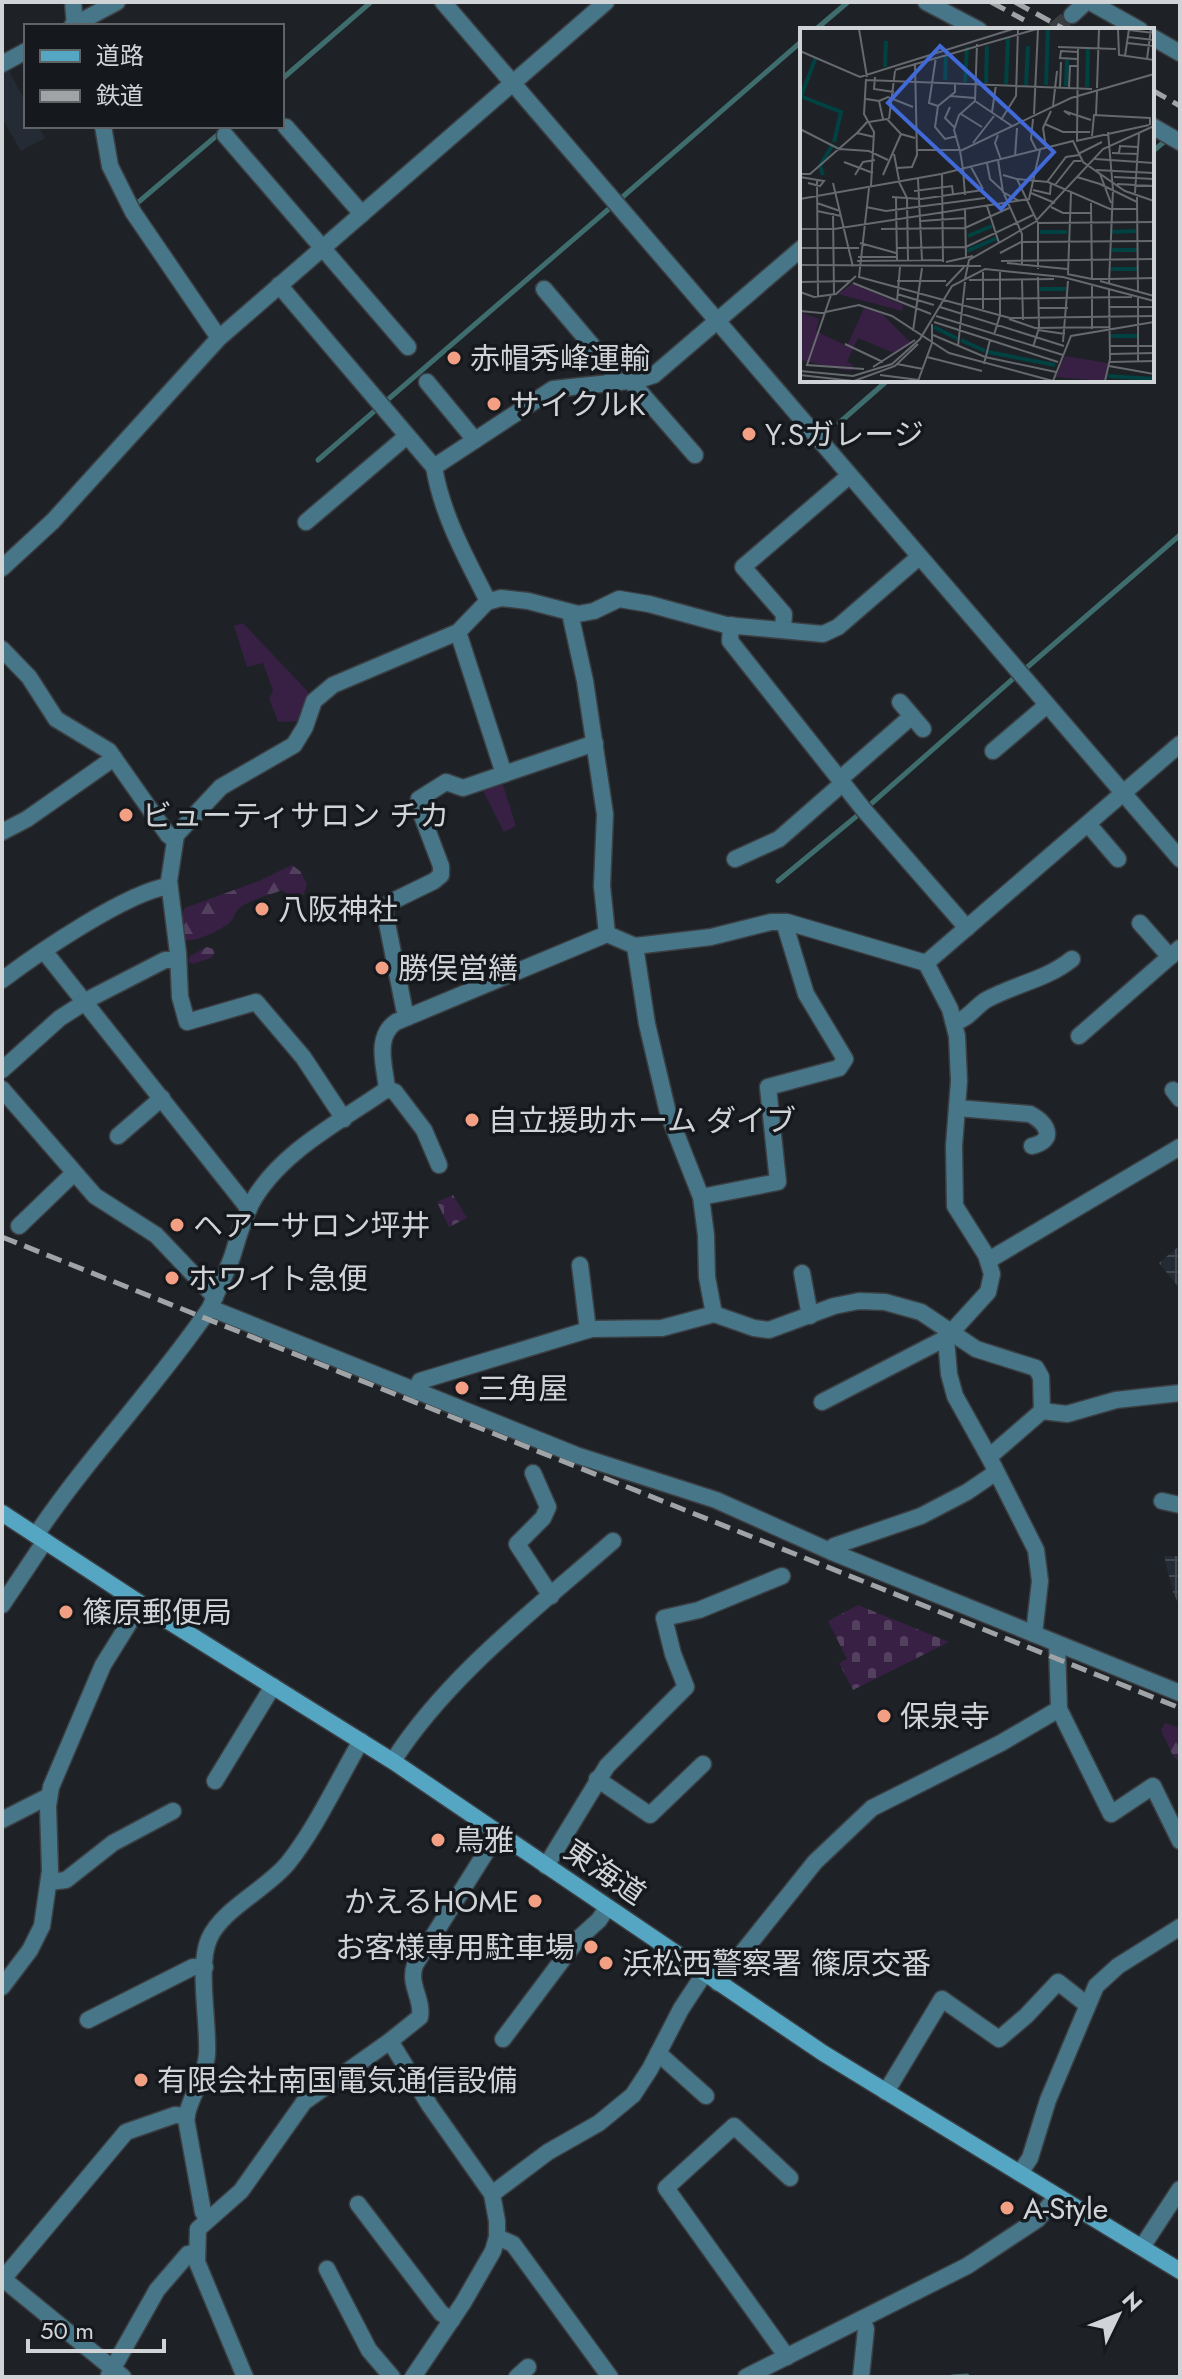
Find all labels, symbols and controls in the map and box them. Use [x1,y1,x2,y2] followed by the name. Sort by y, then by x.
[24,24,284,128] legend
[800,28,1154,382] inset map
[96,38,144,73] text: 道路
[96,78,144,113] text: 鉄道
[470,337,650,380] place label: 赤帽秀峰運輸
[445,349,463,367] marker: 赤帽秀峰運輸
[510,383,645,426] place label: サイクルK
[485,395,503,413] marker: サイクルK
[765,413,924,456] place label: Y.Sガレージ
[740,425,758,443] marker: Y.Sガレージ
[142,794,449,837] place label: ビューティサロン チカ
[117,806,135,824] marker: ビューティサロン チカ
[278,888,398,931] place label: 八阪神社
[253,900,271,918] marker: 八阪神社
[398,947,518,990] place label: 勝俣営繕
[373,959,391,977] marker: 勝俣営繕
[488,1099,796,1142] place label: 自立援助ホーム ダイブ
[463,1111,481,1129] marker: 自立援助ホーム ダイブ
[193,1204,431,1247] place label: ヘアーサロン坪井
[168,1216,186,1234] marker: ヘアーサロン坪井
[188,1257,368,1300] place label: ホワイト急便
[163,1269,181,1287] marker: ホワイト急便
[478,1367,568,1410] place label: 三角屋
[453,1379,471,1397] marker: 三角屋
[82,1591,232,1634] place label: 篠原郵便局
[57,1603,75,1621] marker: 篠原郵便局
[900,1695,990,1738] place label: 保泉寺
[875,1707,893,1725] marker: 保泉寺
[454,1819,514,1862] place label: 鳥雅
[556,1829,654,1915] street label: 東海道
[429,1831,447,1849] marker: 鳥雅
[344,1880,519,1923] place label: かえるHOME
[526,1892,544,1910] marker: かえるHOME
[335,1926,575,1969] place label: お客様専用駐車場
[582,1938,600,1956] marker: お客様専用駐車場
[622,1942,931,1985] place label: 浜松西警察署 篠原交番
[597,1954,615,1972] marker: 浜松西警察署 篠原交番
[157,2059,517,2102] place label: 有限会社南国電気通信設備
[132,2071,150,2089] marker: 有限会社南国電気通信設備
[1023,2187,1108,2230] place label: A-Style
[998,2199,1016,2217] marker: A-Style
[1078,2275,1158,2355] north arrow
[1115,2284,1150,2319] text: N
[28,2303,164,2353] scale bar
[40,2313,94,2348] text: 50 m

